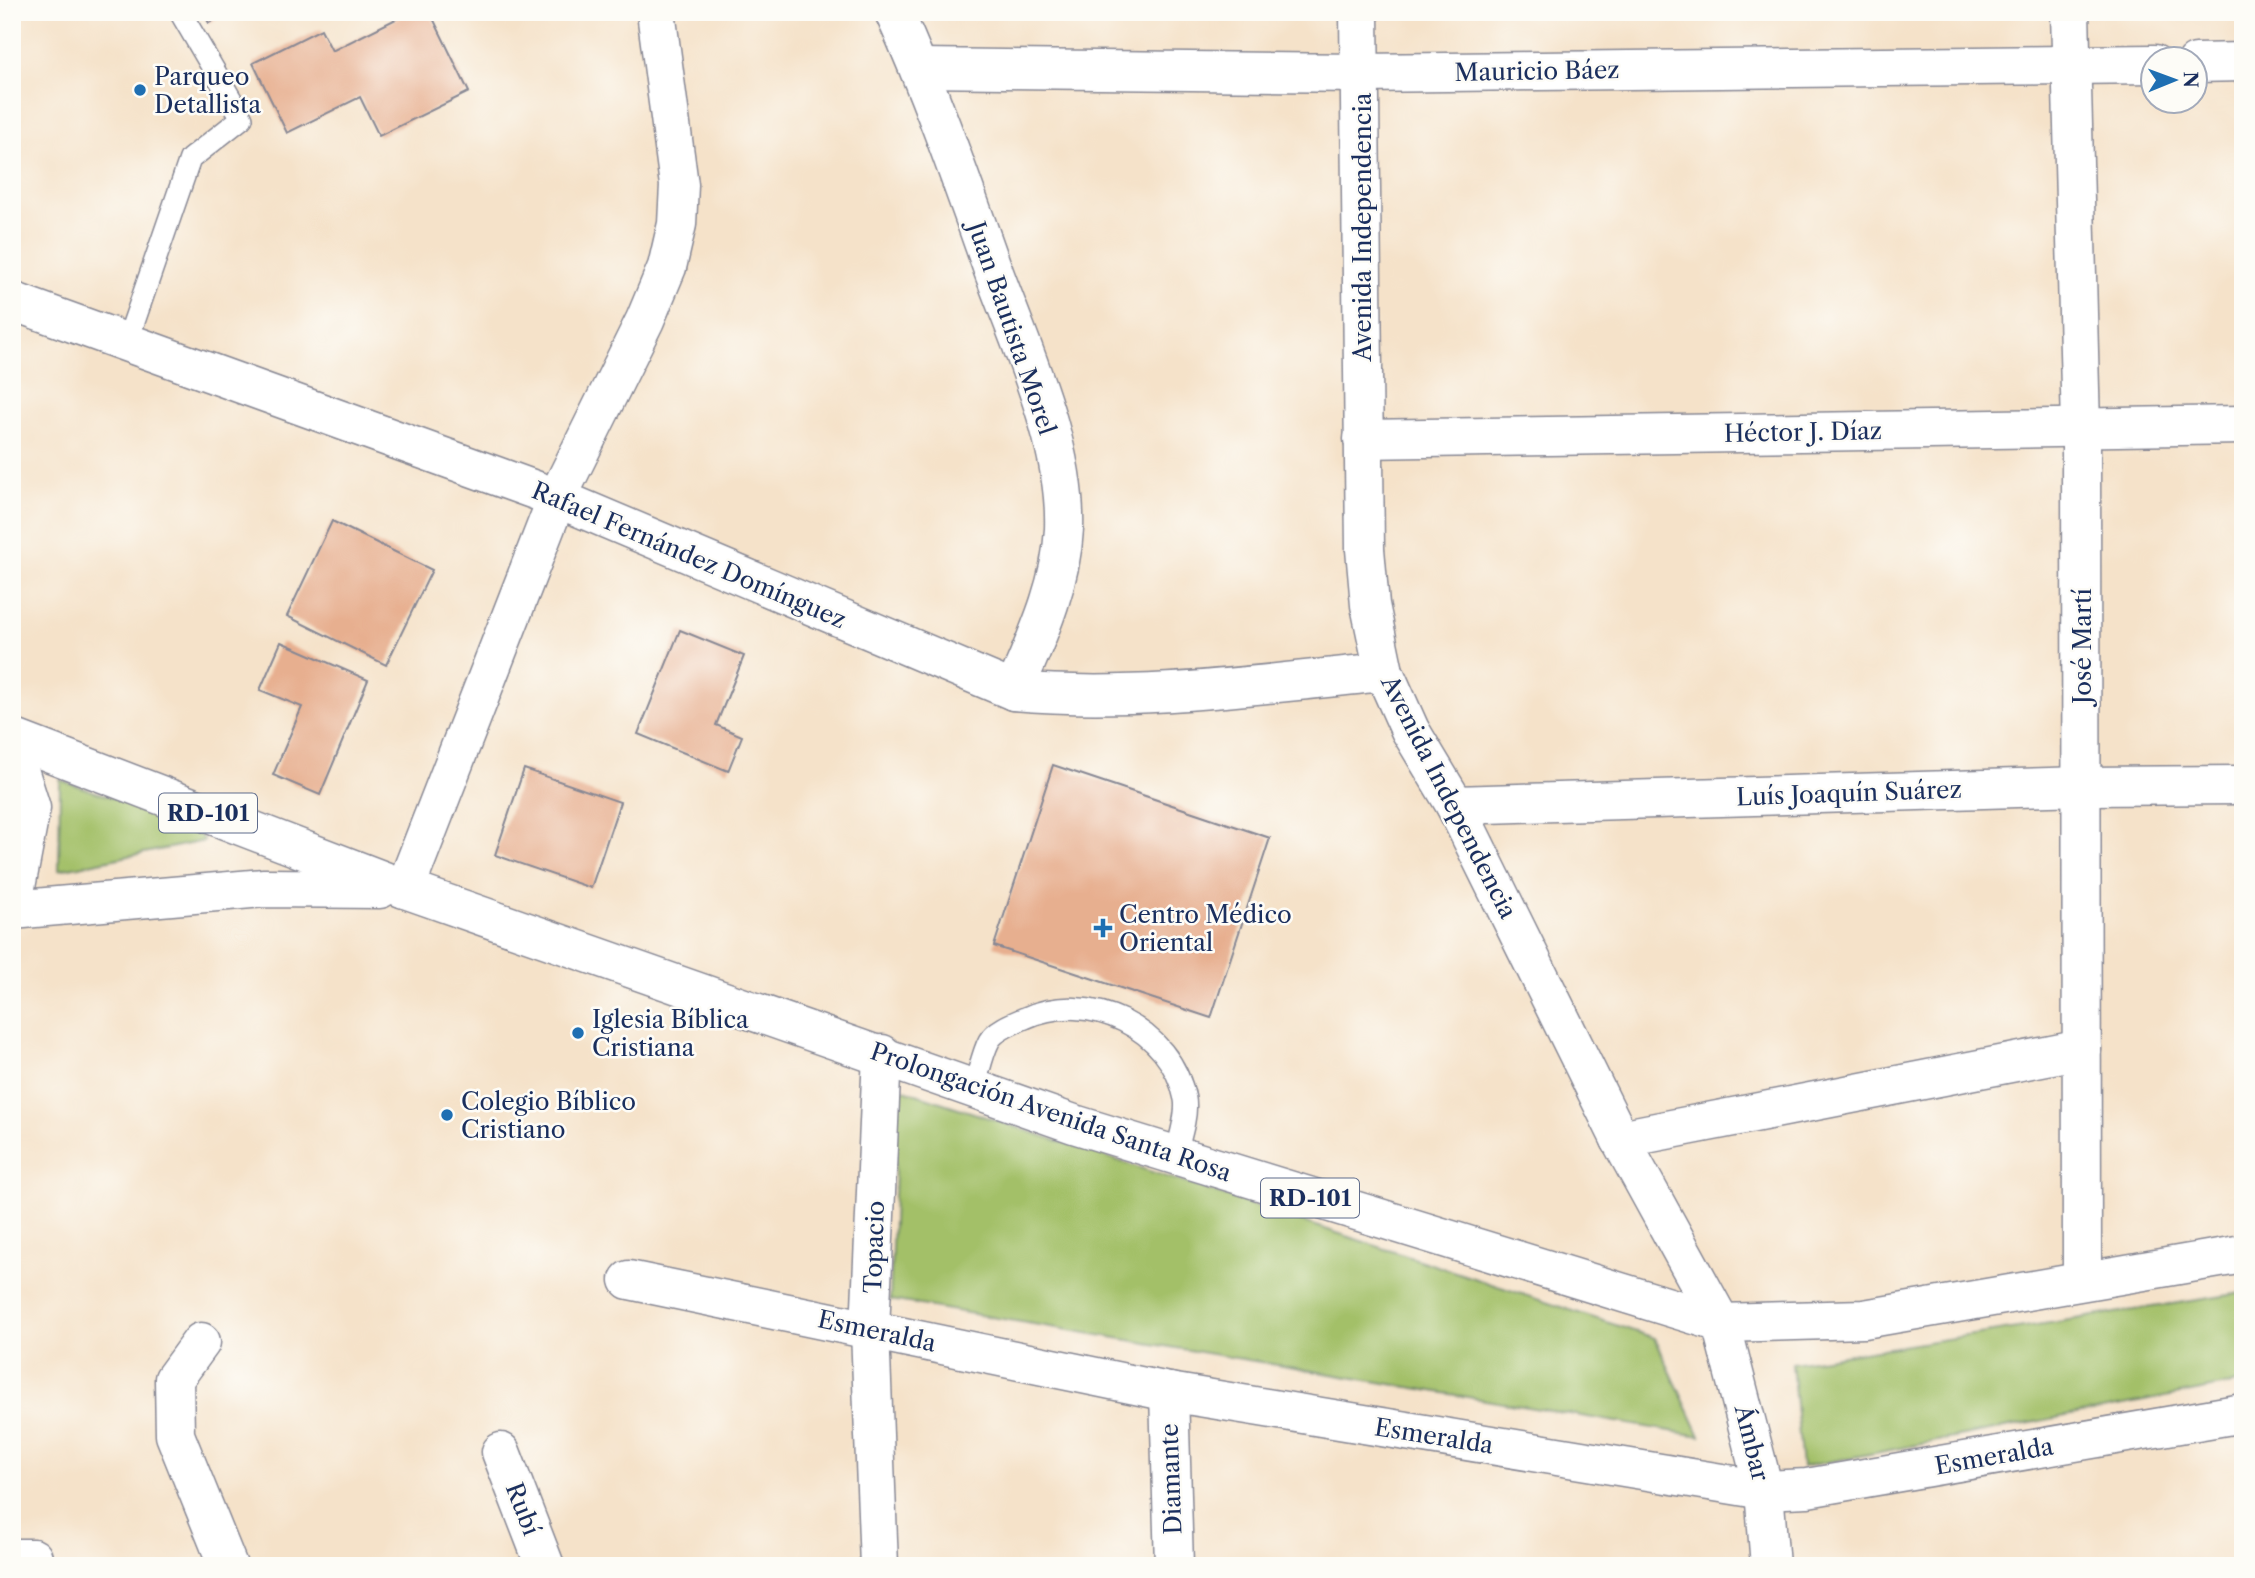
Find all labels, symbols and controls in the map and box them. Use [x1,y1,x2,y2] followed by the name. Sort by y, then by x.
[2140,46,2210,116] north arrow
[1454,55,1620,87] street label: Mauricio Báez
[154,62,261,119] place label: Parqueo Detallista
[2179,71,2202,88] text: N
[132,82,148,98] marker: Parqueo Detallista
[1348,92,1377,362] street label: Avenida Independencia
[961,214,1062,438] street label: Juan Bautista Morel
[1724,416,1882,448] street label: Héctor J. Díaz
[528,476,850,634] street label: Rafael Fernández Domínguez
[2068,588,2097,708] street label: José Martí
[1375,670,1523,924] street label: Avenida Independencia
[1736,775,1962,811] street label: Luís Joaquín Suárez
[159,793,257,832] road number: RD-101
[1119,900,1292,957] place label: Centro Médico Oriental
[1093,918,1113,938] marker: Centro Médico Oriental
[592,1005,749,1062] place label: Iglesia Bíblica Cristiana
[570,1025,586,1041] marker: Iglesia Bíblica Cristiana
[867,1036,1236,1188] street label: Prolongación Avenida Santa Rosa
[461,1087,636,1144] place label: Colegio Bíblico Cristiano
[439,1107,455,1123] marker: Colegio Bíblico Cristiano
[1261,1178,1359,1218] road number: RD-101
[858,1200,890,1294] street label: Topacio
[815,1304,939,1358] street label: Esmeralda
[1728,1401,1775,1484] street label: Ámbar
[1373,1412,1496,1460] street label: Esmeralda
[1155,1423,1187,1535] street label: Diamante
[1932,1431,2056,1481] street label: Esmeralda
[500,1479,546,1539] street label: Rubí

